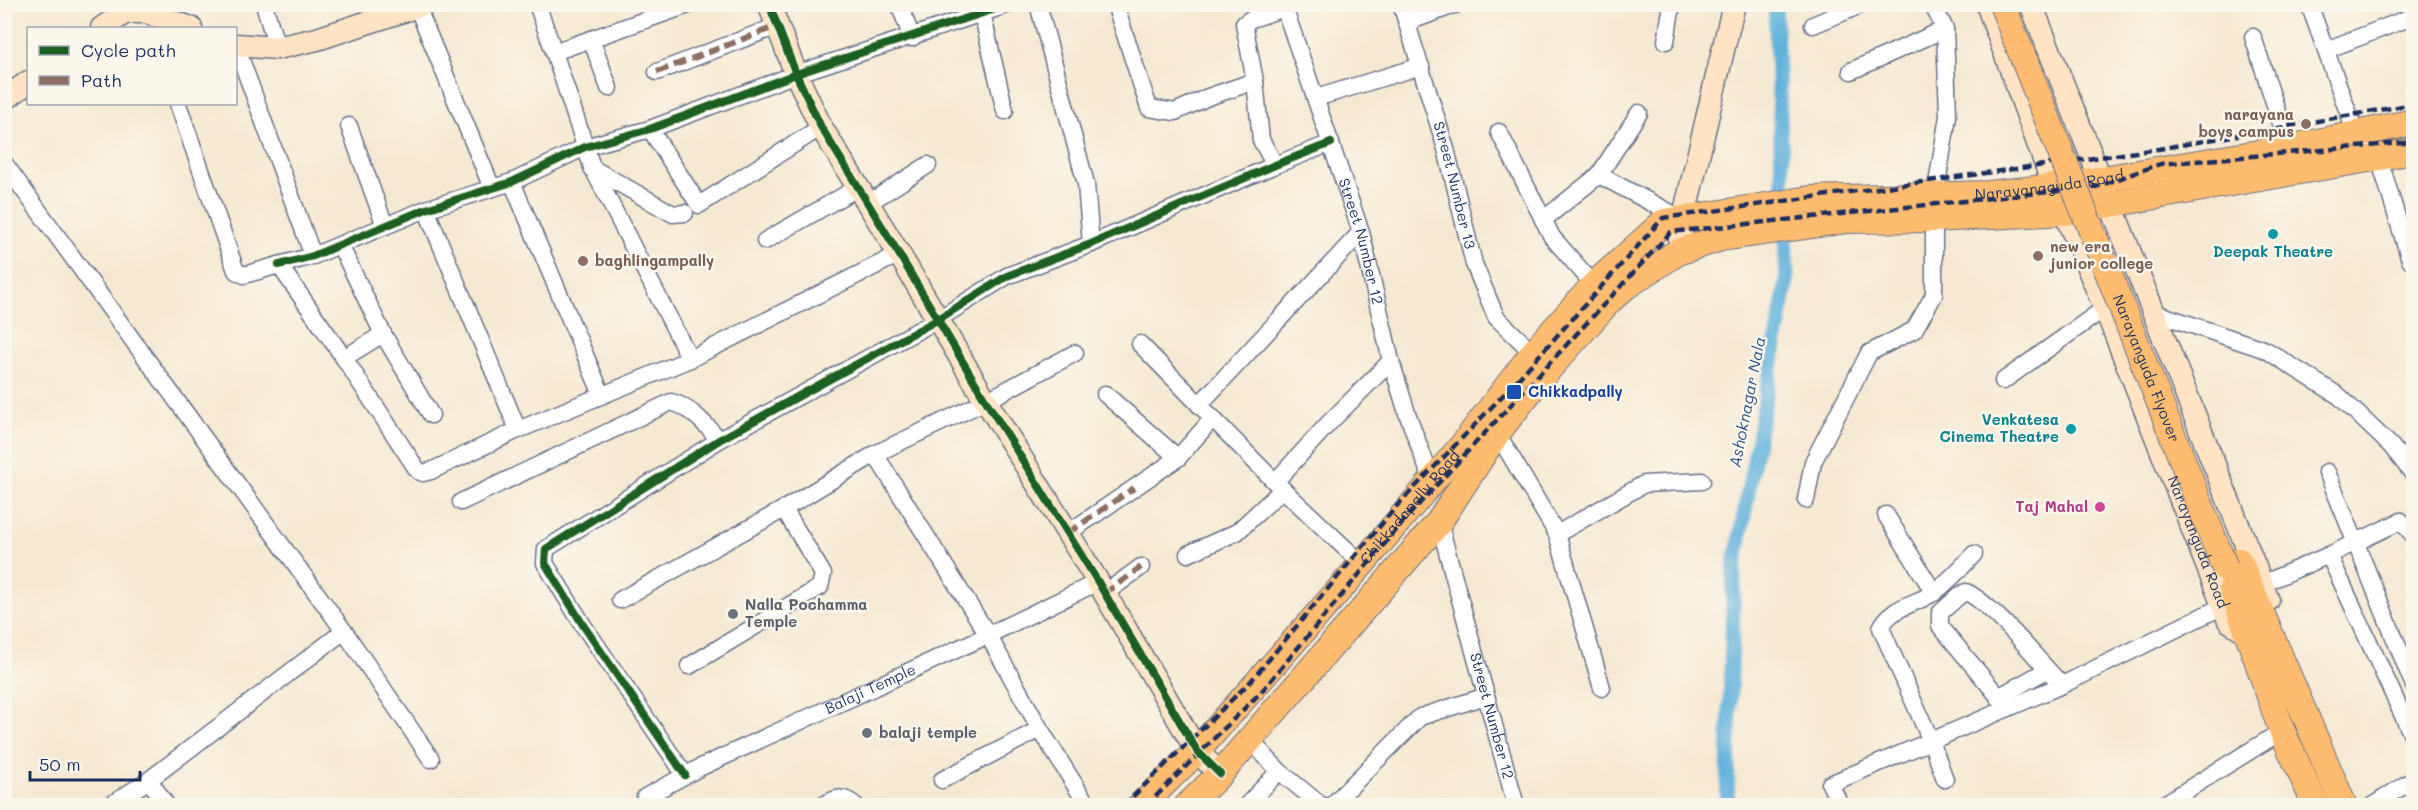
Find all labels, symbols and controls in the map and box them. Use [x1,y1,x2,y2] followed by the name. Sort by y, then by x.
[27,27,237,105] legend
[81,38,176,62] text: Cycle path
[81,68,121,92] text: Path
[2199,104,2294,141] place label: narayana boys campus
[2299,117,2313,131] marker: narayana boys campus
[1429,119,1481,251] street label: Street Number 13
[1975,165,2125,203] street label: Narayanaguda Road
[1334,175,1389,306] street label: Street Number 12
[2266,227,2280,241] marker: Deepak Theatre
[2048,236,2153,273] place label: new era junior college
[2213,241,2333,261] place label: Deepak Theatre
[2031,249,2045,263] marker: new era junior college
[595,250,714,270] place label: baghlingampally
[576,254,590,268] marker: baghlingampally
[2109,291,2185,445] street label: Narayanguda Flyover
[1724,335,1769,469] water label: Ashoknagar Nala
[1528,381,1623,401] place label: Chikkadpally
[1505,383,1523,401] marker: Chikkadpally
[1940,409,2059,446] place label: Venkatesa Cinema Theatre
[2064,422,2078,436] marker: Venkatesa Cinema Theatre
[1355,445,1463,568] street label: Chikkadapally Road
[2163,473,2234,611] street label: Narayanguda Road
[2016,496,2088,516] place label: Taj Mahal
[2093,500,2107,514] marker: Taj Mahal
[745,594,868,631] place label: Nalla Pochamma Temple
[726,607,740,621] marker: Nalla Pochamma Temple
[1466,650,1519,781] street label: Street Number 12
[821,659,919,718] street label: Balaji Temple
[879,722,977,742] place label: balaji temple
[860,726,874,740] marker: balaji temple
[30,744,140,782] scale bar
[39,752,81,776] text: 50 m

